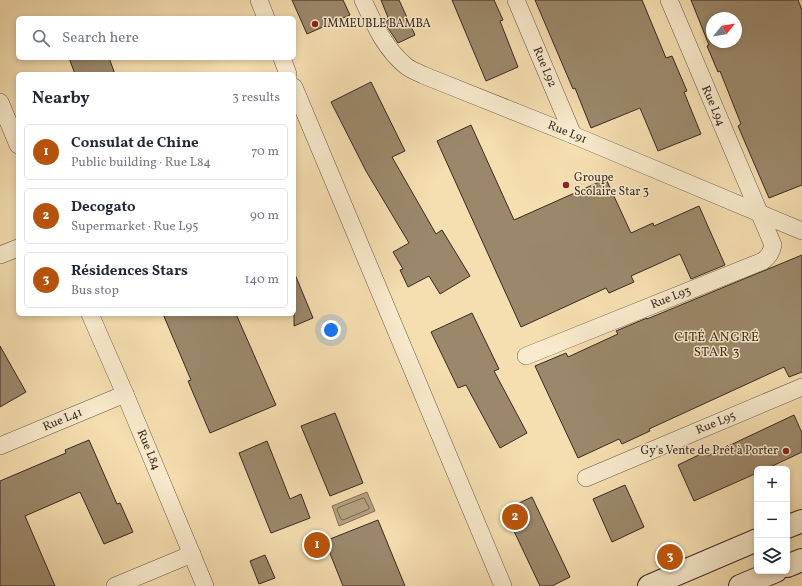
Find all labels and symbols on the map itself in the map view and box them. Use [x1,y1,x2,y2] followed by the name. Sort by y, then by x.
[706,12,742,48] north arrow
[323,16,432,32] place label: IMMEUBLE BAMBA
[310,19,320,29] marker: IMMEUBLE BAMBA
[529,45,560,90] street label: Rue L92
[697,83,729,129] street label: Rue L94
[545,118,589,148] street label: Rue L91
[574,170,649,200] place label: Groupe Scolaire Star 3
[561,180,571,190] marker: Groupe Scolaire Star 3
[648,283,693,313] street label: Rue L93
[321,320,341,340] your location
[674,329,760,362] district label: CITÉ ANGRÉ STAR 3
[40,404,85,435] street label: Rue L41
[694,408,738,439] street label: Rue L95
[133,427,164,473] street label: Rue L84
[641,443,778,459] place label: Gy's Vente de Prêt à Porter
[781,446,791,456] marker: Gy's Vente de Prêt à Porter
[502,502,528,532] pin: 2
[304,530,330,560] pin: 1
[657,542,683,572] pin: 3

